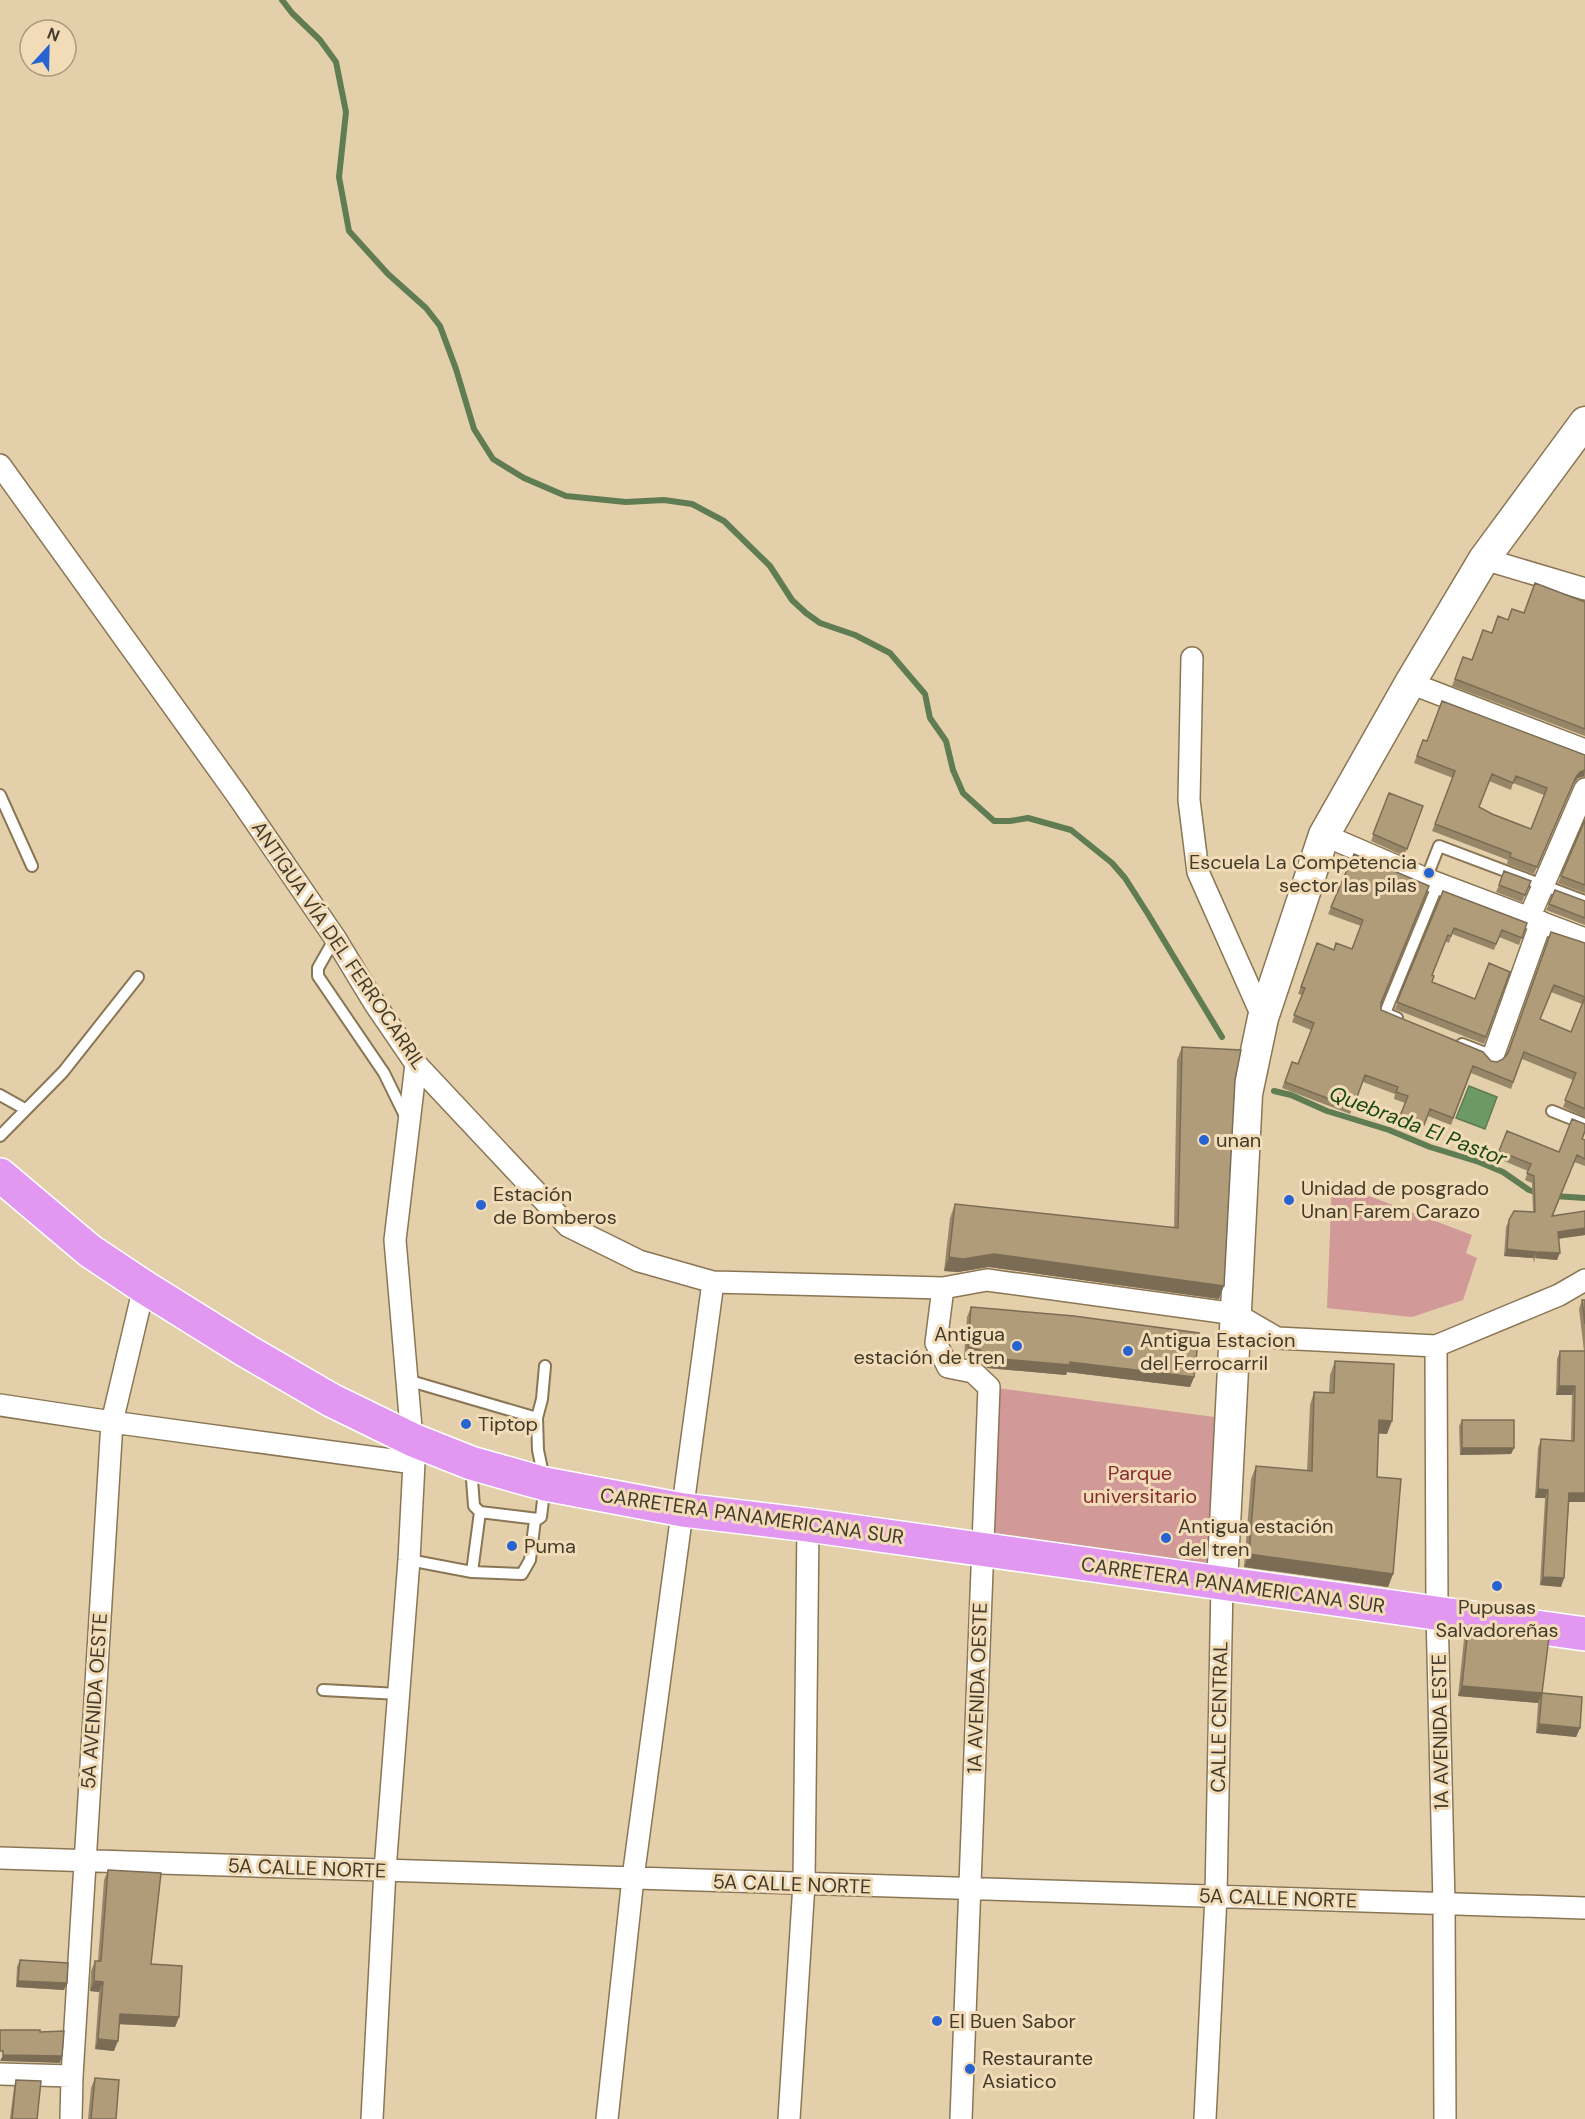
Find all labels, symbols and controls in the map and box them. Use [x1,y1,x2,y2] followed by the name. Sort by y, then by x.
[18,18,78,78] north arrow
[44,23,63,46] text: N
[246,816,432,1074] street label: ANTIGUA VÍA DEL FERROCARRIL
[1189,849,1417,898] place label: Escuela La Competencia sector las pilas
[1422,866,1436,880] marker: Escuela La Competencia sector las pilas
[1325,1079,1512,1173] water label: Quebrada El Pastor
[1216,1127,1261,1153] place label: unan
[1197,1133,1211,1147] marker: unan
[1301,1175,1489,1224] place label: Unidad de posgrado Unan Farem Carazo
[493,1181,617,1230] place label: Estación de Bomberos
[1282,1193,1296,1207] marker: Unidad de posgrado Unan Farem Carazo
[474,1198,488,1212] marker: Estación de Bomberos
[854,1321,1005,1370] place label: Antigua estación de tren
[1140,1327,1295,1376] place label: Antigua Estacion del Ferrocarril
[1010,1339,1024,1353] marker: Antigua estación de tren
[1121,1344,1135,1358] marker: Antigua Estacion del Ferrocarril
[478,1411,538,1437] place label: Tiptop
[459,1417,473,1431] marker: Tiptop
[1083,1460,1197,1509] park label: Parque universitario
[598,1482,906,1550] street label: CARRETERA PANAMERICANA SUR
[1178,1513,1333,1562] place label: Antigua estación del tren
[1159,1531,1173,1545] marker: Antigua estación del tren
[524,1533,576,1559] place label: Puma
[505,1539,519,1553] marker: Puma
[1079,1551,1387,1619] street label: CARRETERA PANAMERICANA SUR
[1490,1579,1504,1593] marker: Pupusas Salvadoreñas
[1435,1594,1559,1643] place label: Pupusas Salvadoreñas
[961,1602,993,1774] street label: 1A AVENIDA OESTE
[75,1612,113,1790] street label: 5A AVENIDA OESTE
[1205,1641,1233,1793] street label: CALLE CENTRAL
[1426,1654,1454,1810] street label: 1A AVENIDA ESTE
[227,1852,387,1884] street label: 5A CALLE NORTE
[712,1868,872,1900] street label: 5A CALLE NORTE
[1198,1882,1358,1914] street label: 5A CALLE NORTE
[949,2008,1076,2034] place label: El Buen Sabor
[930,2014,944,2028] marker: El Buen Sabor
[982,2045,1093,2094] place label: Restaurante Asiatico
[963,2062,977,2076] marker: Restaurante Asiatico

